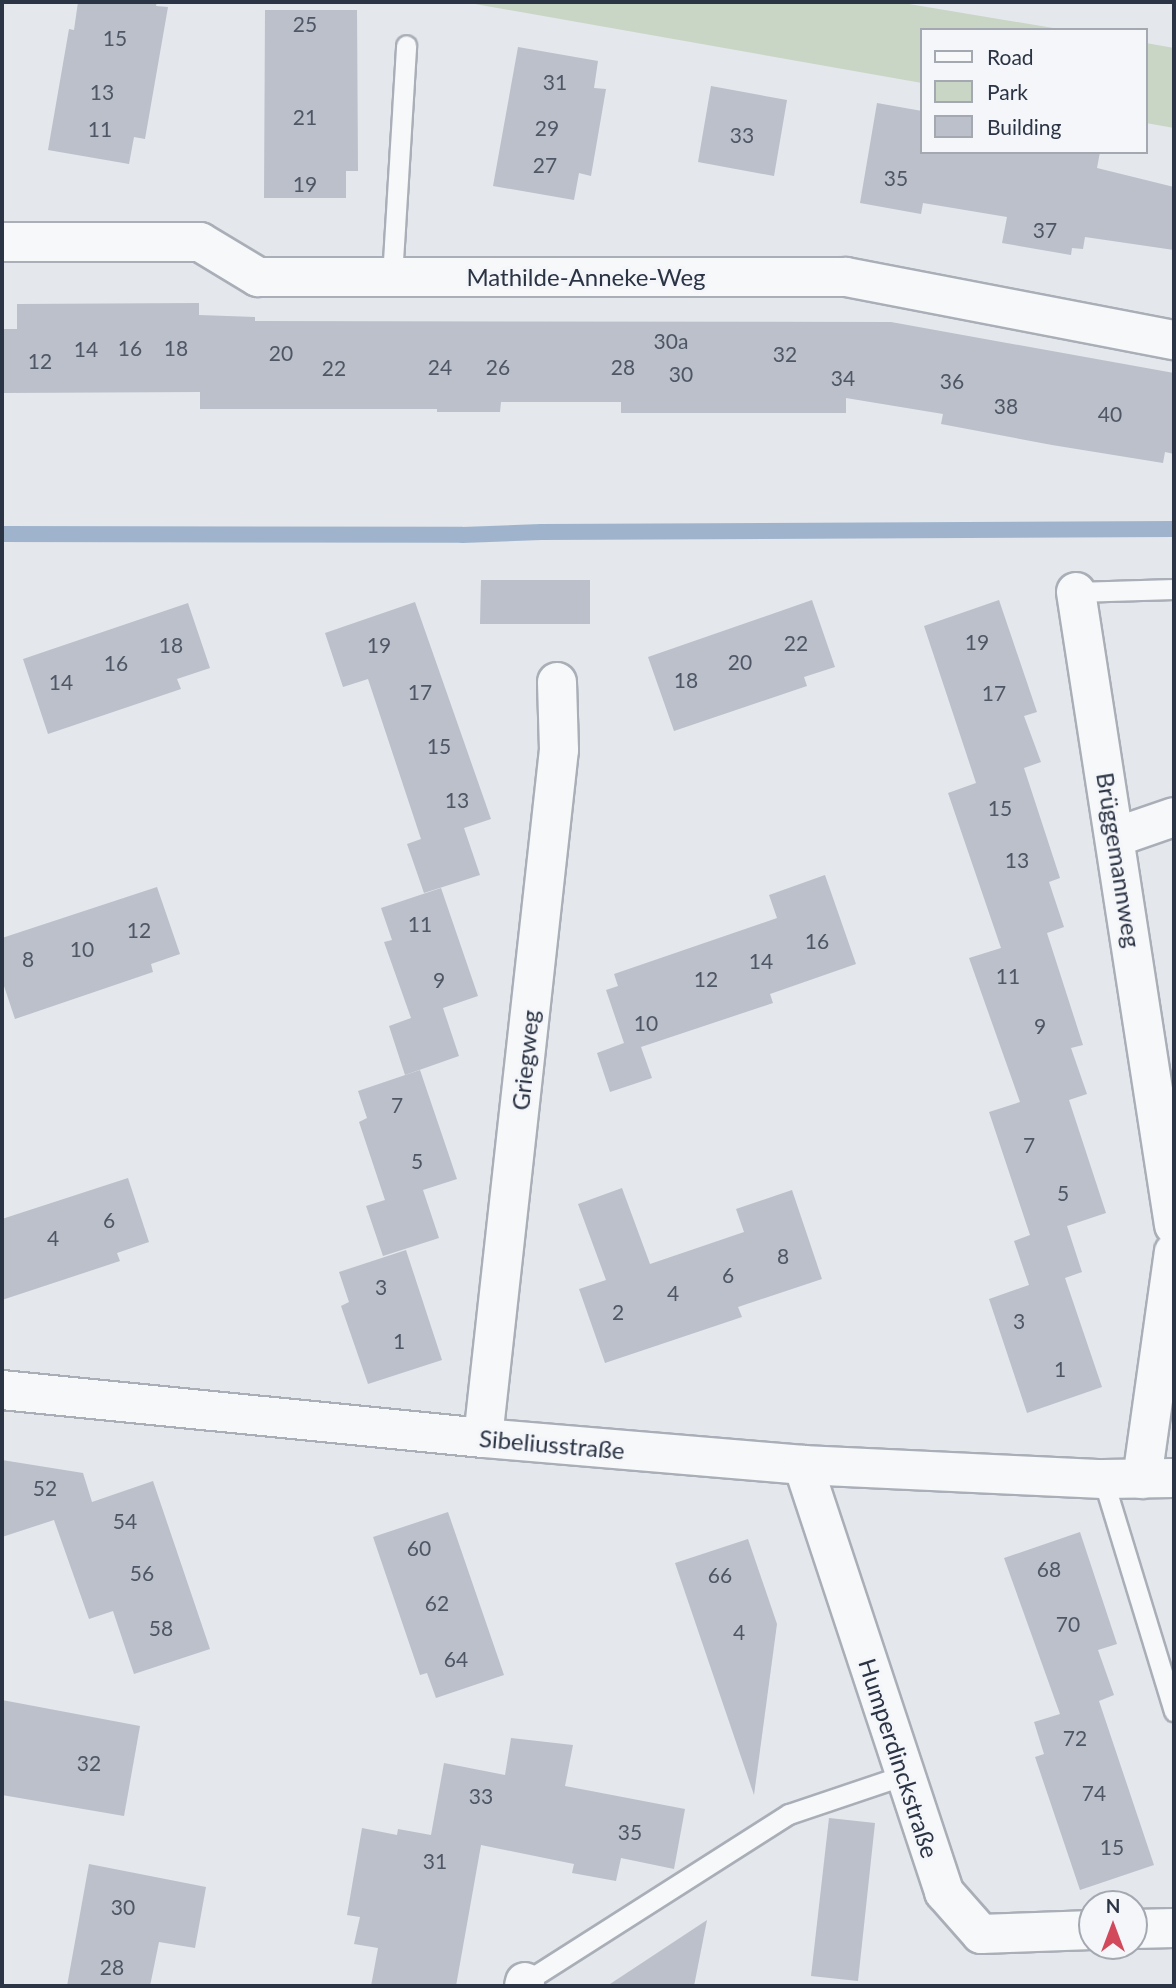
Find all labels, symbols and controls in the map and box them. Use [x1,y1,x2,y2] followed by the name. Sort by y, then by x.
[293,11,317,37] house number: 25
[103,25,127,51] house number: 15
[920,28,1148,154] legend
[987,44,1034,69] text: Road
[543,69,567,95] house number: 31
[90,79,114,105] house number: 13
[987,79,1028,104] text: Park
[293,104,317,130] house number: 21
[987,114,1062,139] text: Building
[535,115,559,141] house number: 29
[88,116,112,142] house number: 11
[730,122,754,148] house number: 33
[533,152,557,178] house number: 27
[884,165,908,191] house number: 35
[293,171,317,197] house number: 19
[1033,217,1057,243] house number: 37
[466,263,706,291] street label: Mathilde-Anneke-Weg
[654,328,688,354] house number: 30a
[118,335,142,361] house number: 16
[164,335,188,361] house number: 18
[74,336,98,362] house number: 14
[269,340,293,366] house number: 20
[773,341,797,367] house number: 32
[28,348,52,374] house number: 12
[428,354,452,380] house number: 24
[486,354,510,380] house number: 26
[611,354,635,380] house number: 28
[322,355,346,381] house number: 22
[669,361,693,387] house number: 30
[831,365,855,391] house number: 34
[940,368,964,394] house number: 36
[994,393,1018,419] house number: 38
[1098,401,1122,427] house number: 40
[965,629,989,655] house number: 19
[784,630,808,656] house number: 22
[159,632,183,658] house number: 18
[367,632,391,658] house number: 19
[728,649,752,675] house number: 20
[104,650,128,676] house number: 16
[674,667,698,693] house number: 18
[49,669,73,695] house number: 14
[408,679,432,705] house number: 17
[982,680,1006,706] house number: 17
[427,733,451,759] house number: 15
[1091,770,1147,950] street label: Brüggemannweg
[445,787,469,813] house number: 13
[988,795,1012,821] house number: 15
[1005,847,1029,873] house number: 13
[408,911,432,937] house number: 11
[127,917,151,943] house number: 12
[805,928,829,954] house number: 16
[70,936,94,962] house number: 10
[22,946,34,972] house number: 8
[749,948,773,974] house number: 14
[996,963,1020,989] house number: 11
[694,966,718,992] house number: 12
[433,967,445,993] house number: 9
[505,1008,545,1112] street label: Griegweg
[634,1010,658,1036] house number: 10
[1034,1013,1046,1039] house number: 9
[391,1092,403,1118] house number: 7
[1023,1132,1035,1158] house number: 7
[411,1148,423,1174] house number: 5
[1057,1180,1069,1206] house number: 5
[103,1207,115,1233] house number: 6
[47,1225,59,1251] house number: 4
[777,1243,789,1269] house number: 8
[722,1262,734,1288] house number: 6
[375,1274,387,1300] house number: 3
[667,1280,679,1306] house number: 4
[612,1299,624,1325] house number: 2
[1013,1308,1025,1334] house number: 3
[393,1328,405,1354] house number: 1
[1054,1356,1066,1382] house number: 1
[478,1423,626,1465] street label: Sibeliusstraße
[33,1475,57,1501] house number: 52
[113,1508,137,1534] house number: 54
[407,1535,431,1561] house number: 60
[1037,1556,1061,1582] house number: 68
[130,1560,154,1586] house number: 56
[708,1562,732,1588] house number: 66
[425,1590,449,1616] house number: 62
[1056,1611,1080,1637] house number: 70
[149,1615,173,1641] house number: 58
[733,1619,745,1645] house number: 4
[444,1646,468,1672] house number: 64
[853,1655,945,1861] street label: Humperdinckstraße
[1063,1725,1087,1751] house number: 72
[77,1750,101,1776] house number: 32
[1082,1780,1106,1806] house number: 74
[469,1783,493,1809] house number: 33
[618,1819,642,1845] house number: 35
[1100,1834,1124,1860] house number: 15
[423,1848,447,1874] house number: 31
[1078,1890,1148,1960] north arrow
[111,1894,135,1920] house number: 30
[1106,1894,1120,1917] text: N
[100,1954,124,1980] house number: 28

